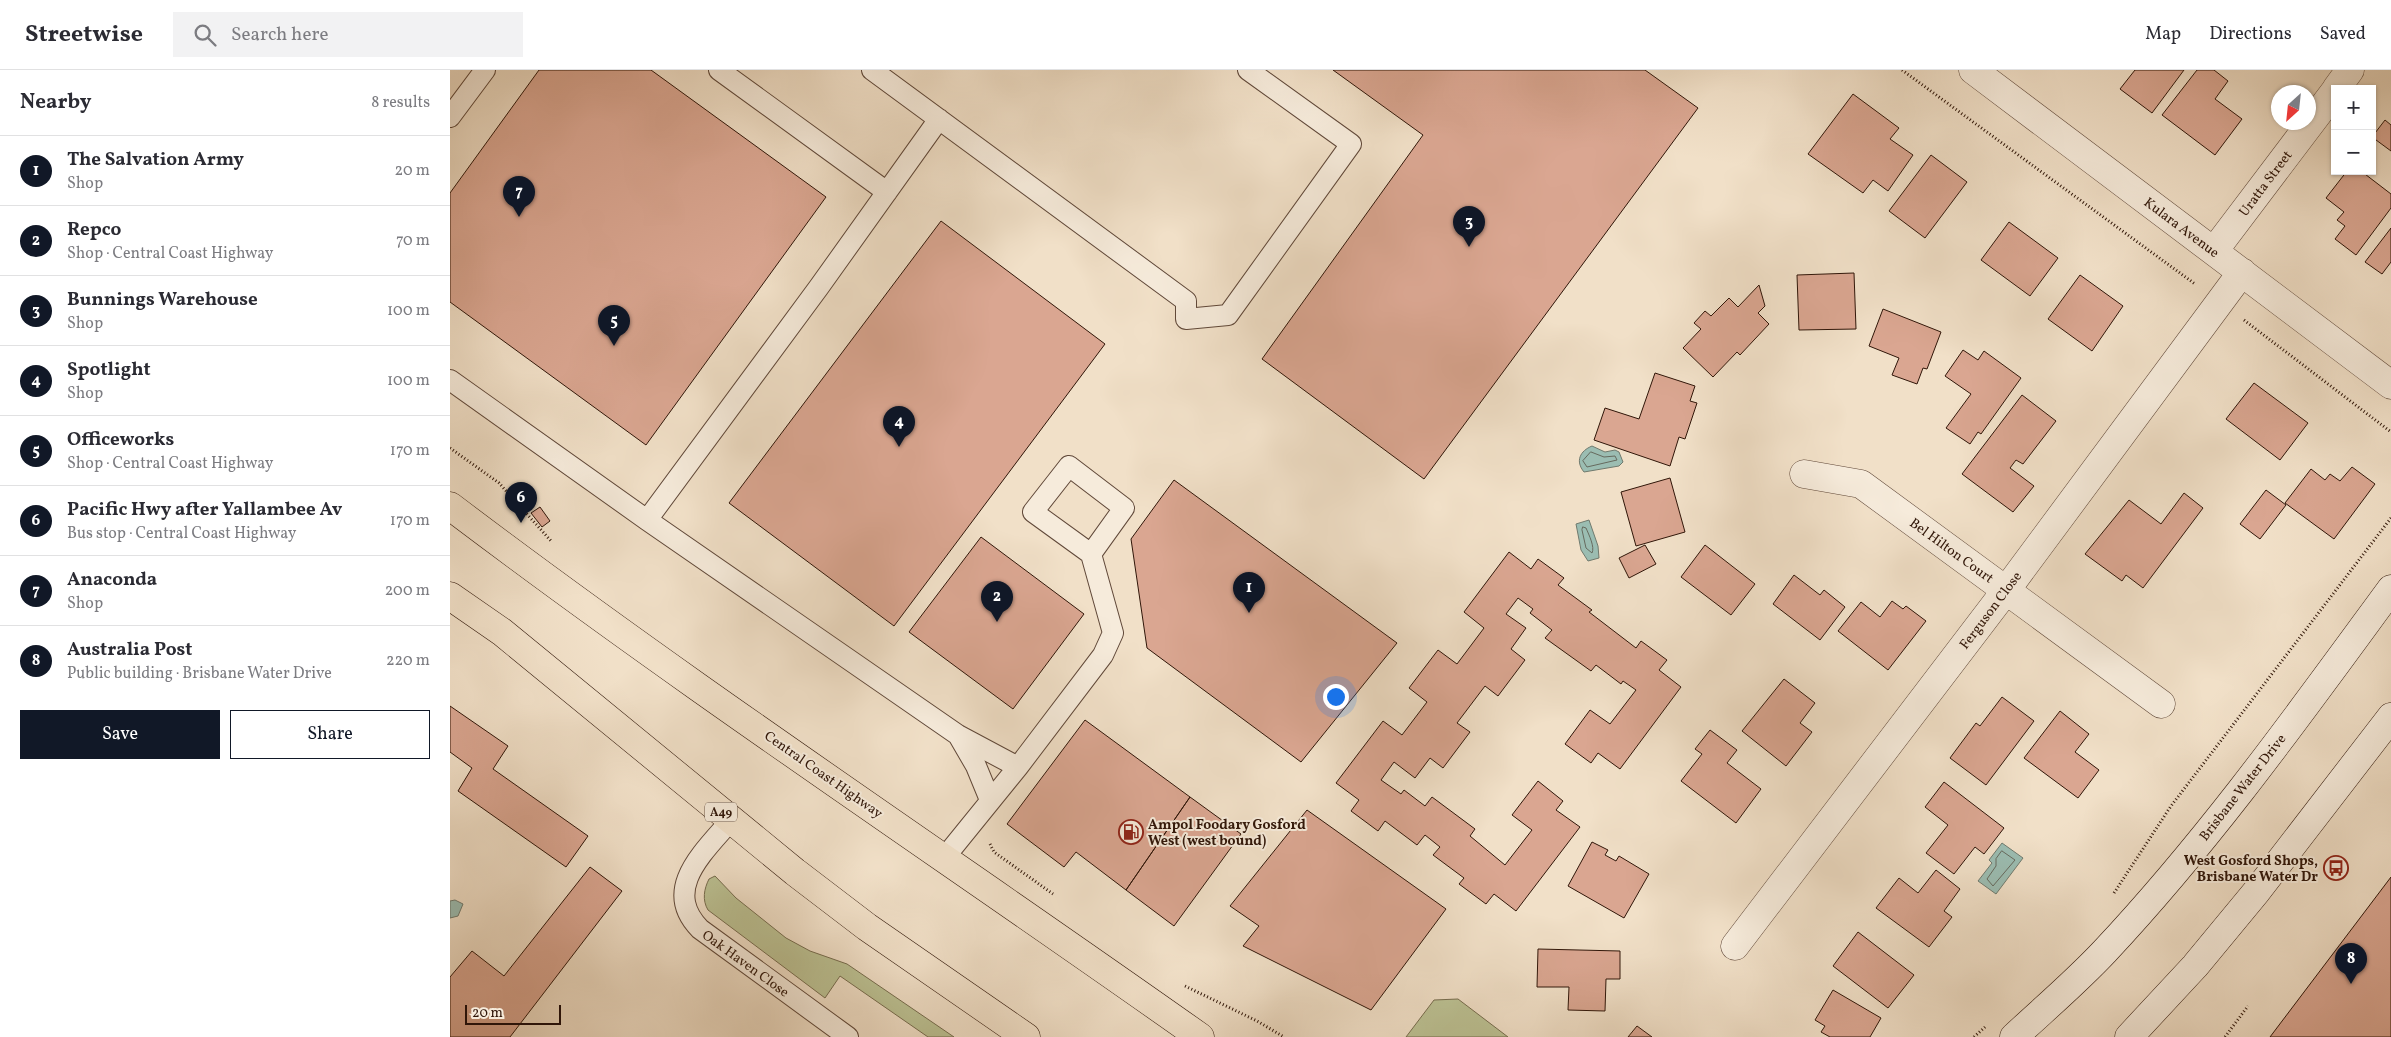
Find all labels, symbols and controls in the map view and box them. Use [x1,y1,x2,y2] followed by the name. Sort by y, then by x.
[173,12,523,57] search box
[25,18,143,52] text: Streetwise
[191,21,219,49] icon: search
[231,22,328,48] text: Search here
[2145,22,2181,47] text: Map
[2209,22,2292,47] text: Directions
[2320,22,2366,47] text: Saved
[2271,85,2316,130] north arrow
[2331,85,2376,175] map controls
[2331,85,2376,130] button: +
[20,88,91,117] text: Nearby
[371,92,430,114] text: 8 results
[2331,130,2376,175] button: −
[67,147,244,173] text: The Salvation Army
[2235,147,2297,221] street label: Uratta Street
[33,160,39,182] text: 1
[395,160,430,182] text: 20 m
[67,173,103,195] text: Shop
[503,176,535,217] pin: 7
[2139,194,2223,263] street label: Kulara Avenue
[1453,206,1485,247] pin: 3
[67,217,121,243] text: Repco
[32,230,40,252] text: 2
[396,230,430,252] text: 70 m
[67,243,274,265] text: Shop · Central Coast Highway
[67,287,258,313] text: Bunnings Warehouse
[32,300,40,322] text: 3
[387,300,430,322] text: 100 m
[598,305,630,346] pin: 5
[67,313,103,335] text: Shop
[67,357,151,383] text: Spotlight
[31,370,41,392] text: 4
[387,370,430,392] text: 100 m
[67,383,103,405] text: Shop
[883,406,915,447] pin: 4
[67,427,174,453] text: Officeworks
[32,440,40,462] text: 5
[390,440,430,462] text: 170 m
[67,453,274,475] text: Shop · Central Coast Highway
[505,482,537,523] pin: 6
[67,497,342,523] text: Pacific Hwy after Yallambee Av
[32,510,40,532] text: 6
[390,510,430,532] text: 170 m
[1905,514,1997,588] street label: Bel Hilton Court
[67,523,296,545] text: Bus stop · Central Coast Highway
[67,567,157,593] text: Anaconda
[1956,568,2027,654] street label: Ferguson Close
[1233,572,1265,613] pin: 1
[32,580,40,602] text: 7
[385,580,430,602] text: 200 m
[981,581,1013,622] pin: 2
[67,593,103,615] text: Shop
[67,637,192,663] text: Australia Post
[32,650,40,672] text: 8
[386,650,430,672] text: 220 m
[67,663,332,685] text: Public building · Brisbane Water Drive
[1323,684,1349,710] your location
[20,710,220,759] button: Save
[230,710,430,759] button: Share
[760,727,887,824] street label: Central Coast Highway
[2195,730,2291,845] street label: Brisbane Water Drive
[705,802,737,822] road number: A49
[1148,816,1306,851] place label: Ampol Foodary Gosford West (west bound)
[1118,819,1144,845] fuel station icon: Ampol Foodary Gosford West (west bound)
[2184,852,2318,887] place label: West Gosford Shops, Brisbane Water Dr
[2323,855,2349,881] bus stop icon: West Gosford Shops, Brisbane Water Dr
[698,926,793,1002] street label: Oak Haven Close
[2335,943,2367,984] pin: 8
[465,1002,561,1025] scale bar
[472,1004,503,1023] text: 20 m

